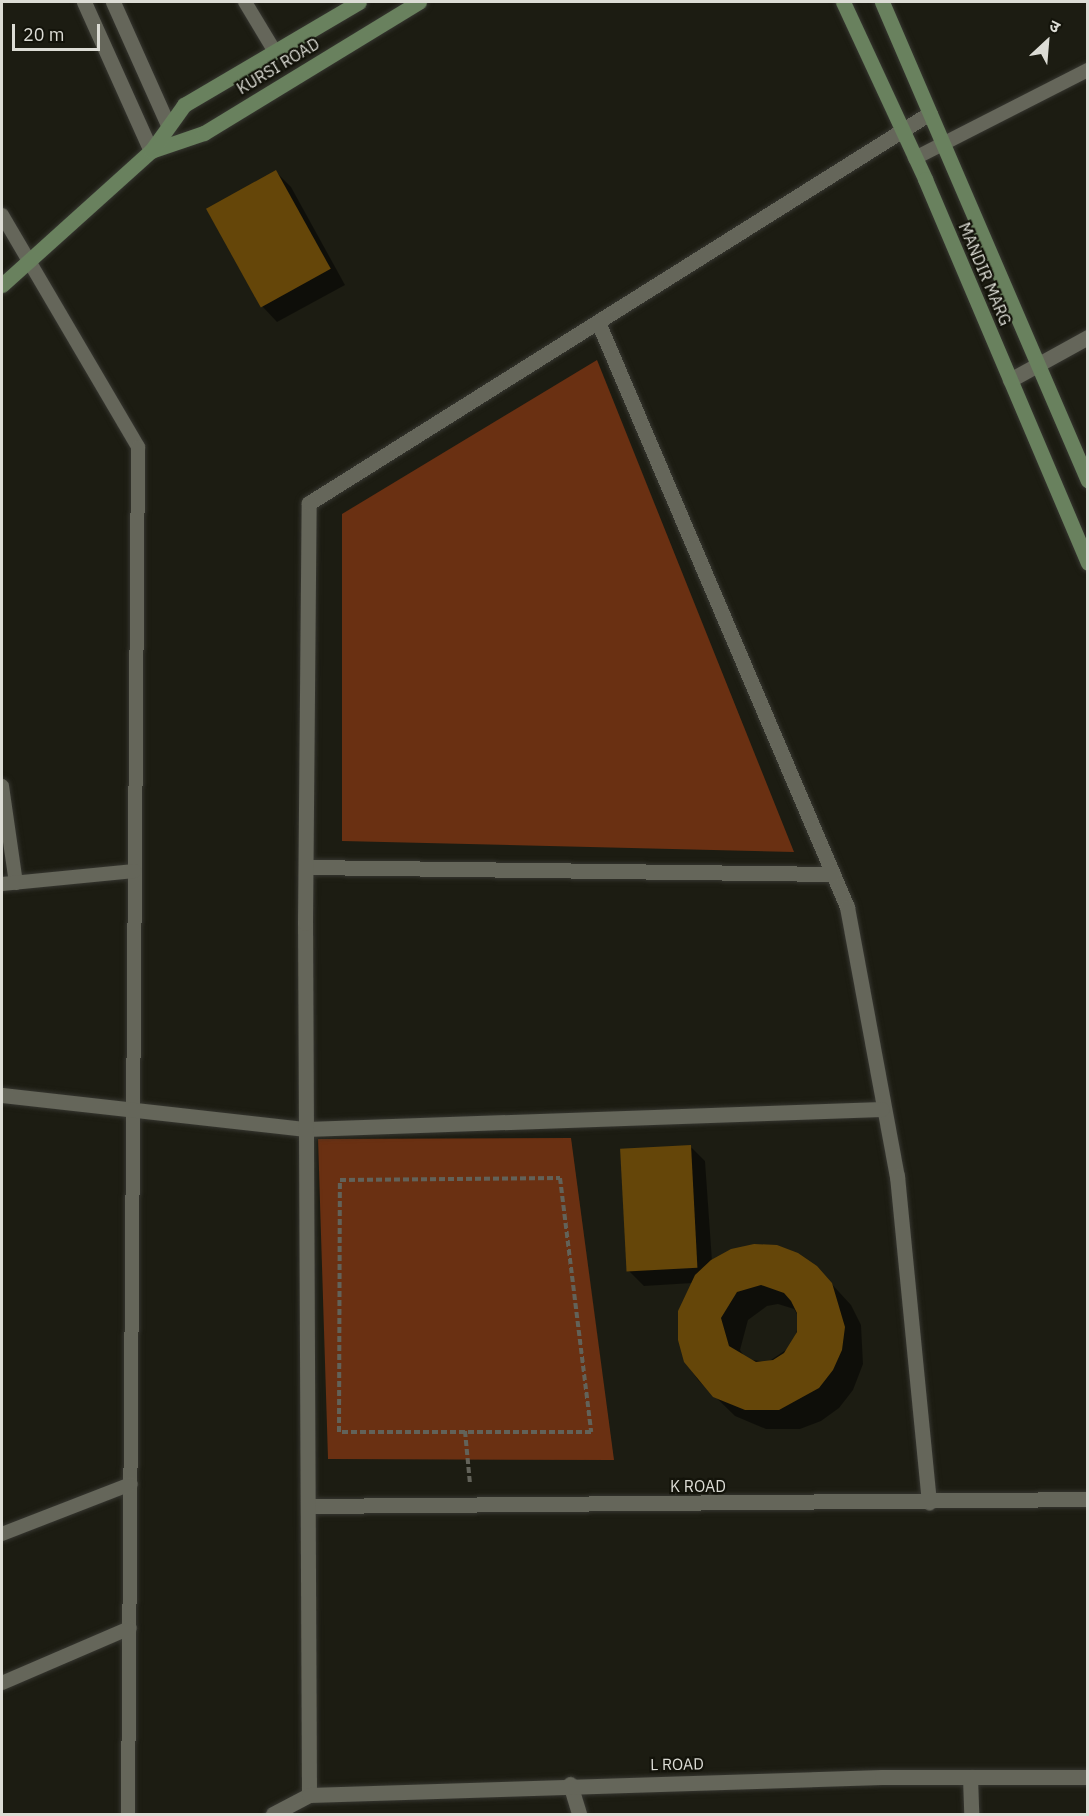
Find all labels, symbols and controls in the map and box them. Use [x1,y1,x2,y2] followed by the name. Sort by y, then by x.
[15,12,104,50] scale bar
[1017,12,1077,72] north arrow
[1046,15,1063,37] text: उ
[23,23,65,46] text: 20 m
[233,34,323,98] street label: KURSI ROAD
[955,220,1015,328] street label: MANDIR MARG
[670,1476,726,1496] street label: K ROAD
[650,1754,704,1774] street label: L ROAD

